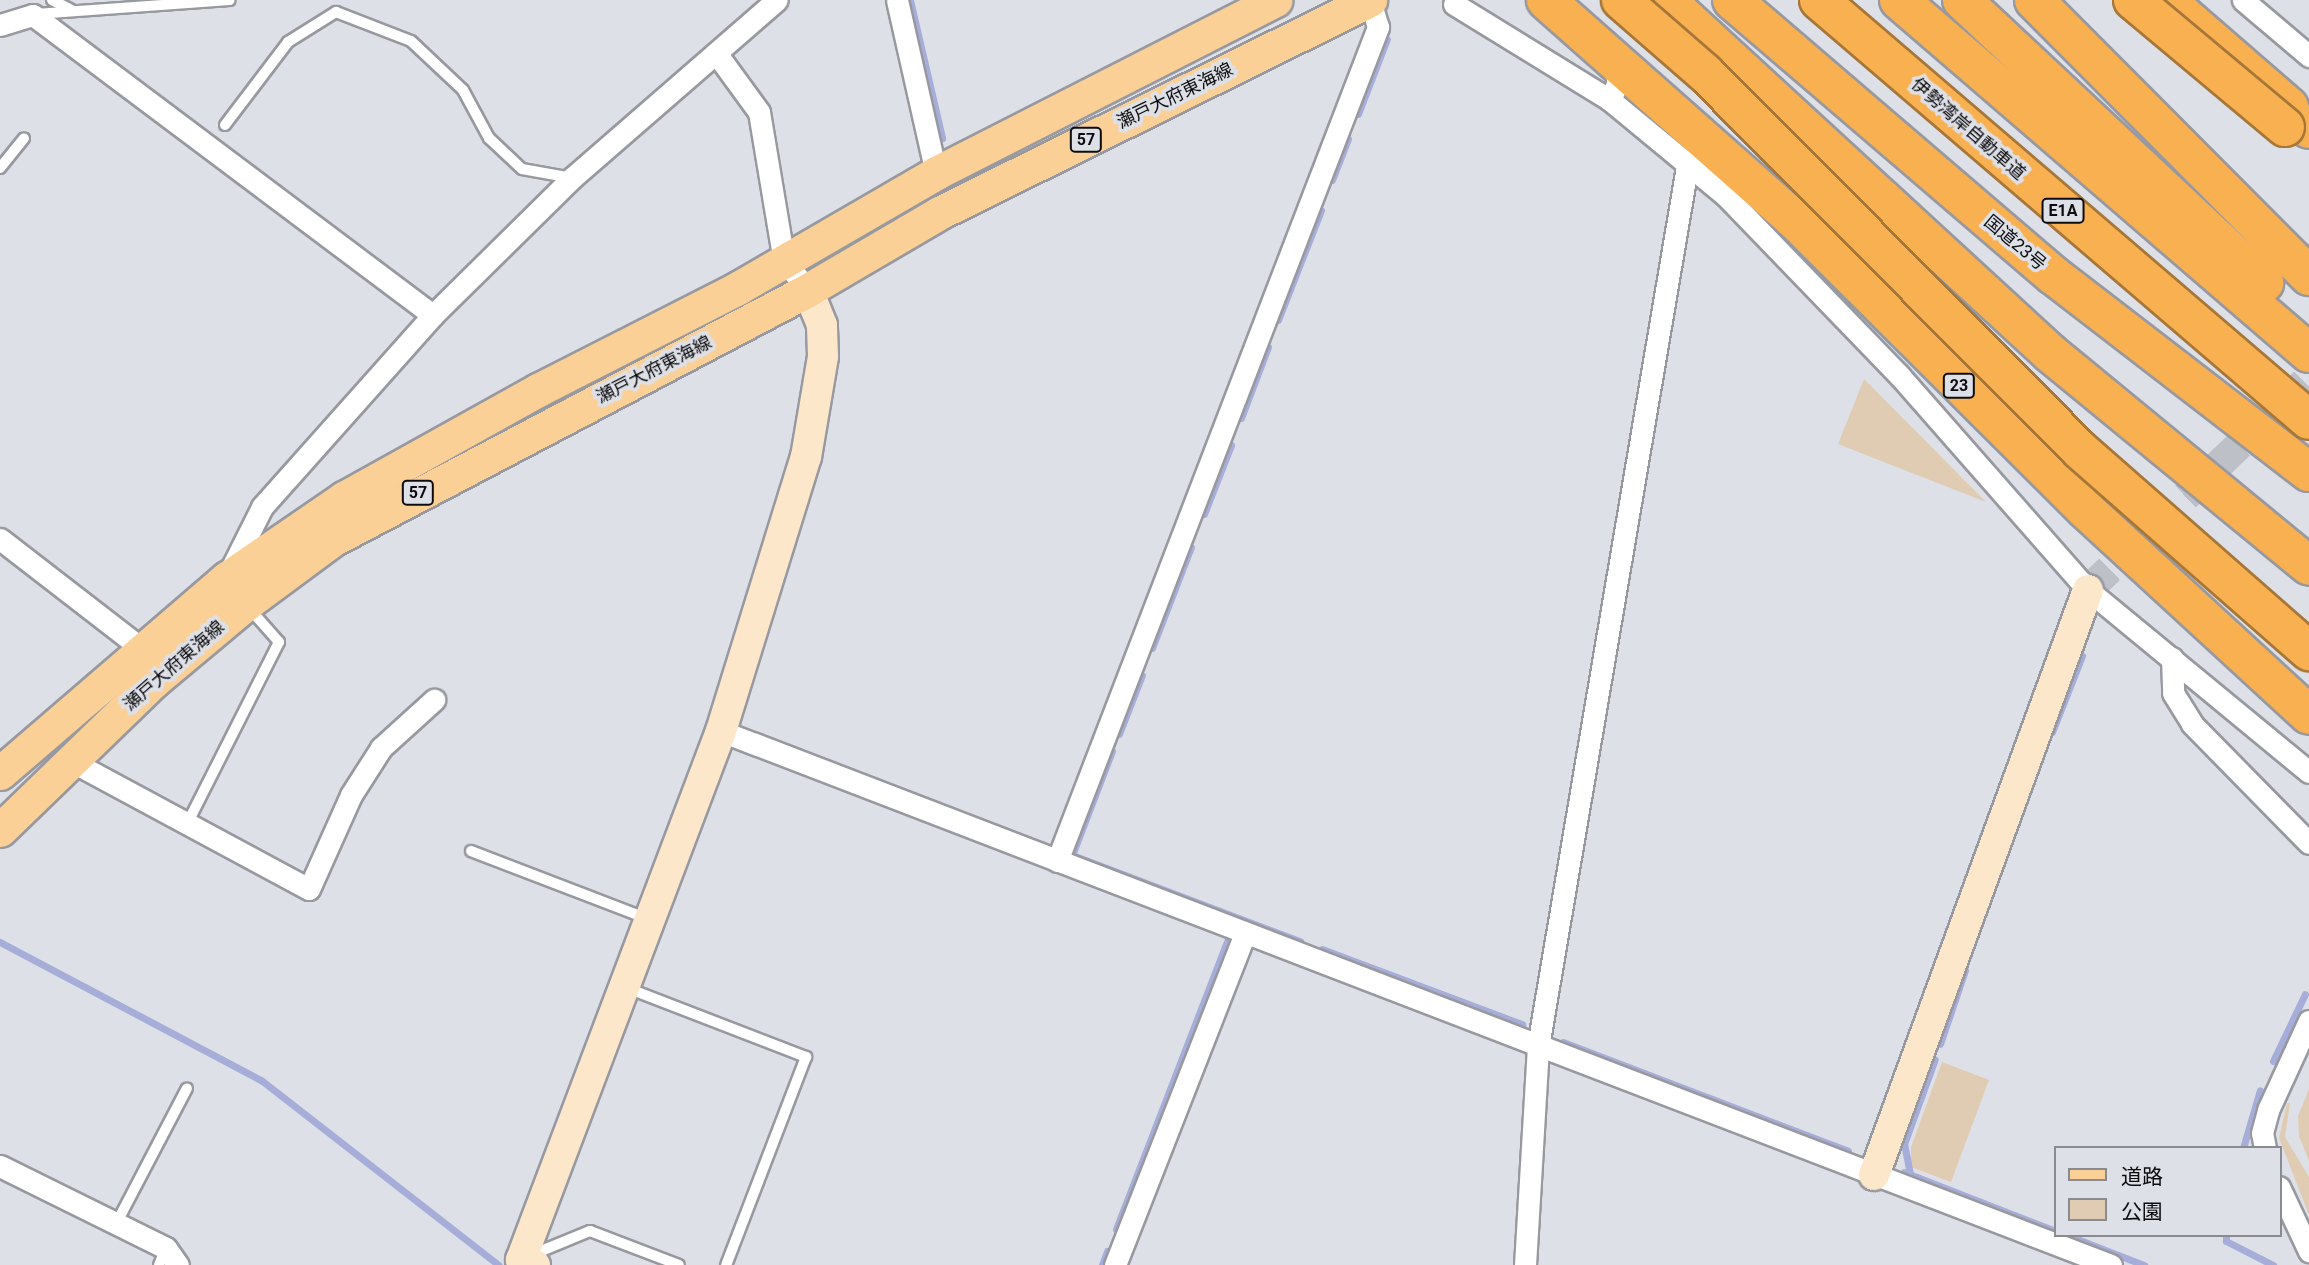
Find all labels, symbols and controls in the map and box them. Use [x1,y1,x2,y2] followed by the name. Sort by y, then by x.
[1114,59,1236,133] street label: 瀬戸大府東海線
[1907,74,2029,184] street label: 伊勢湾岸自動車道
[1068,128,1104,152] road number: 57
[2040,198,2086,224] road number: E1A
[1980,211,2050,275] street label: 国道23号
[593,332,715,408] street label: 瀬戸大府東海線
[1941,374,1976,398] road number: 23
[400,480,436,506] road number: 57
[119,617,229,715] street label: 瀬戸大府東海線
[2054,1146,2281,1237] legend
[2121,1165,2163,1189] text: 道路
[2121,1200,2163,1224] text: 公園

